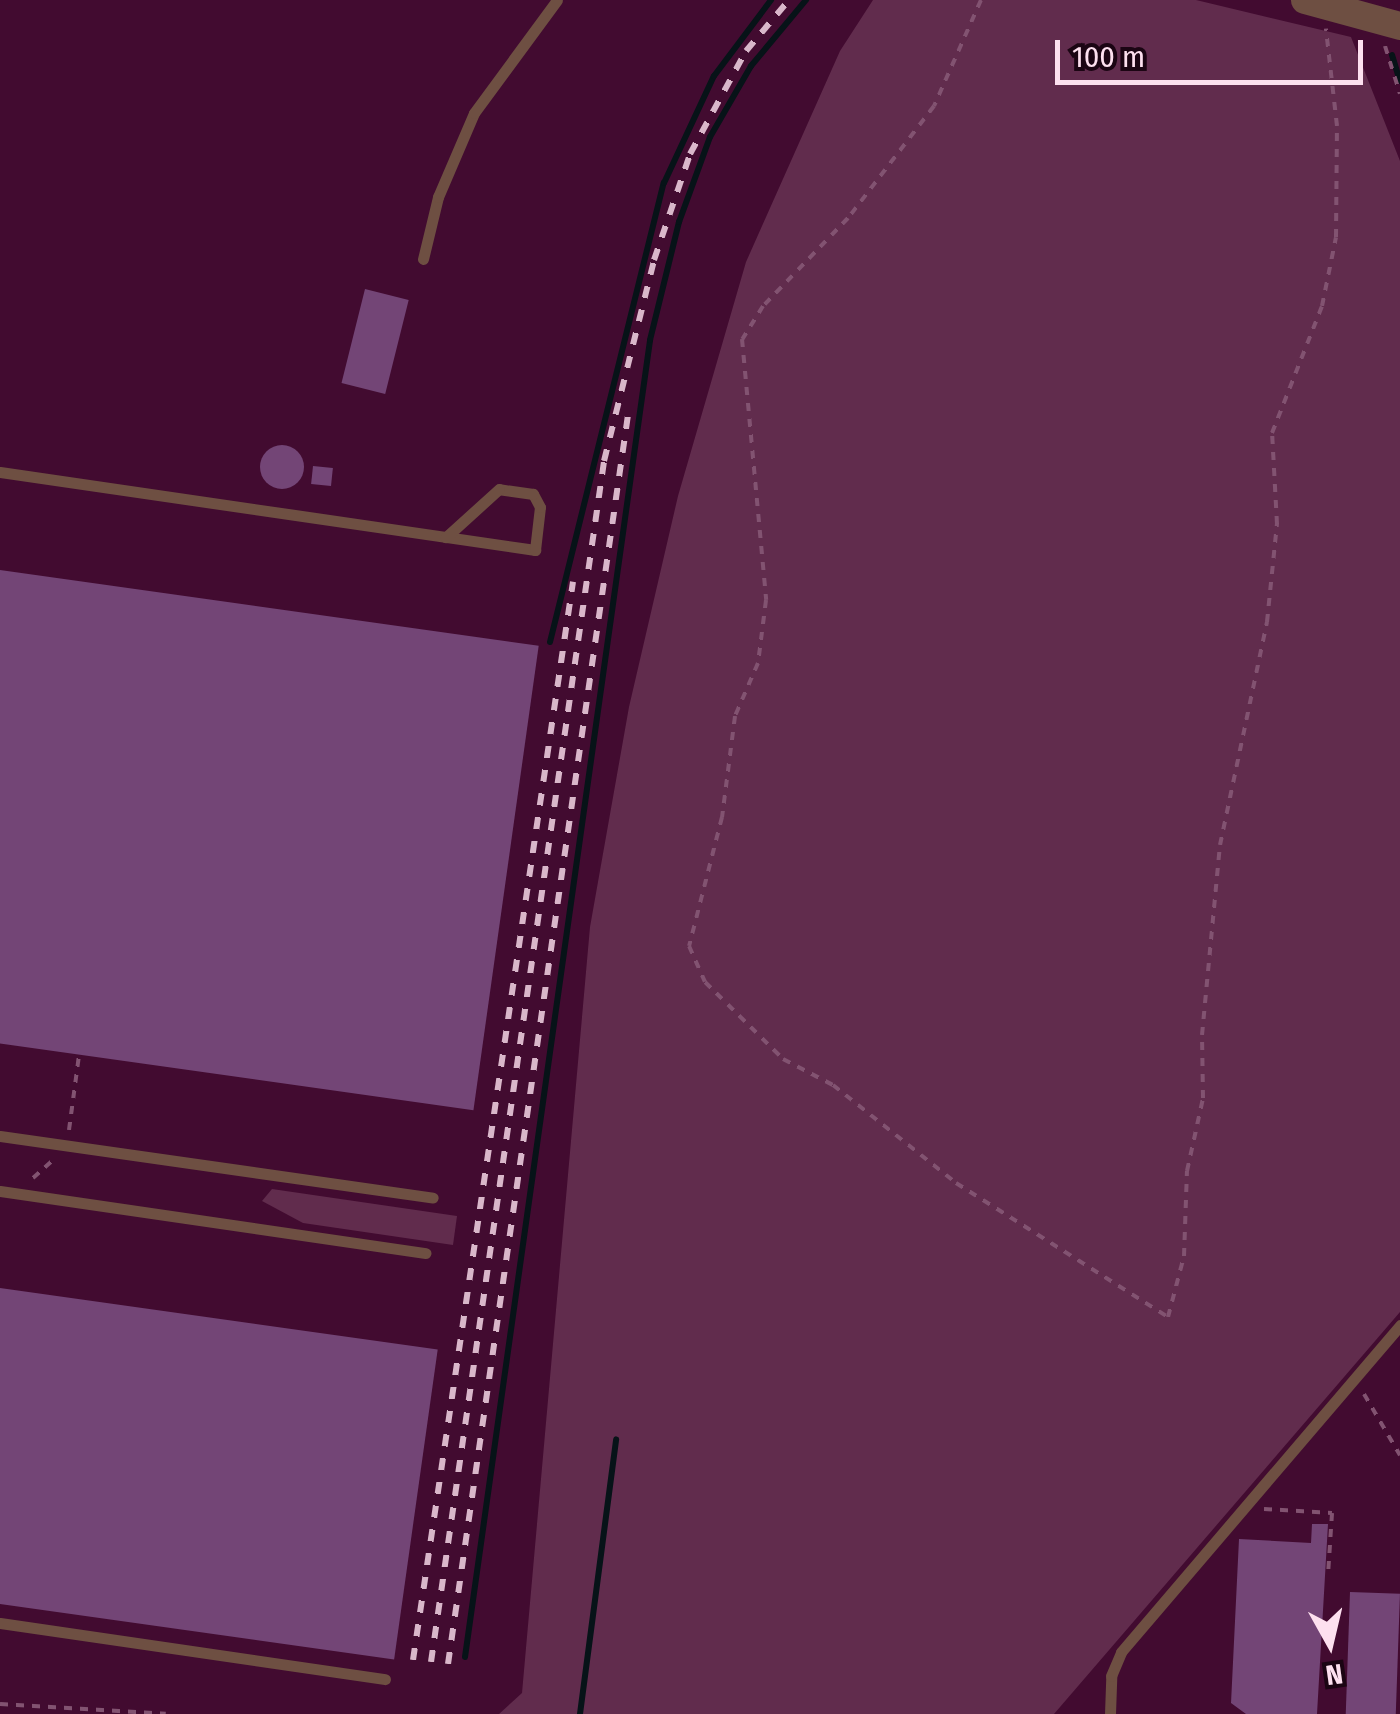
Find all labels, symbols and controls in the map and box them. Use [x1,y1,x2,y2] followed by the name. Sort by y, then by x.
[1060,20,1368,82] scale bar
[1072,39,1145,75] text: 100 m
[1280,1594,1380,1694] north arrow
[1324,1657,1345,1692] text: N

